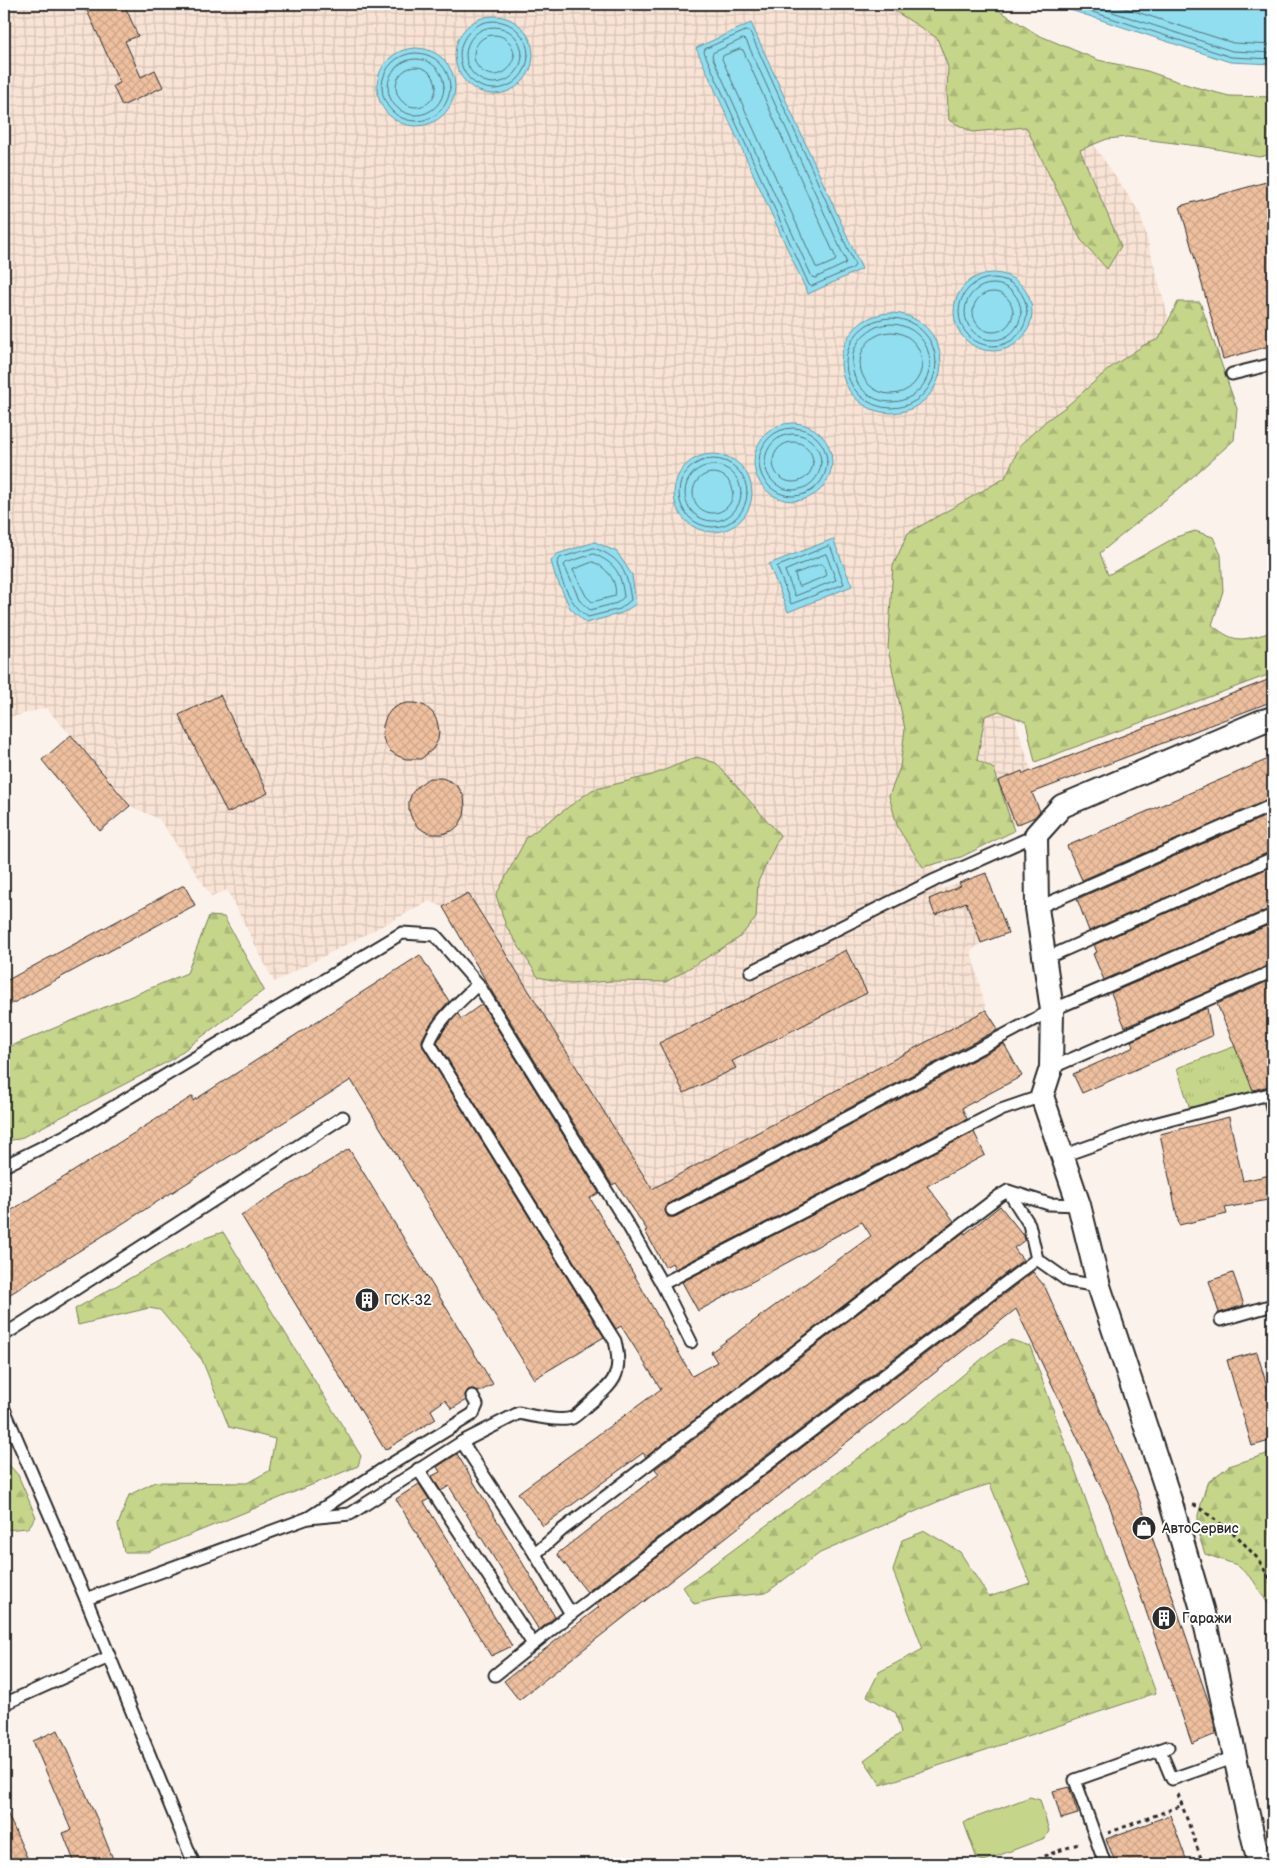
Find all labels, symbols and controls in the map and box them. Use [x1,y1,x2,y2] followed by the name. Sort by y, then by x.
[354,1287,380,1313] building icon: ГСК-32
[384,1292,432,1309] place label: ГСК-32
[1131,1515,1157,1541] shop icon: АвтоСервис
[1161,1520,1239,1537] place label: АвтоСервис
[1151,1605,1177,1631] building icon: Гаражи
[1182,1610,1232,1627] place label: Гаражи

